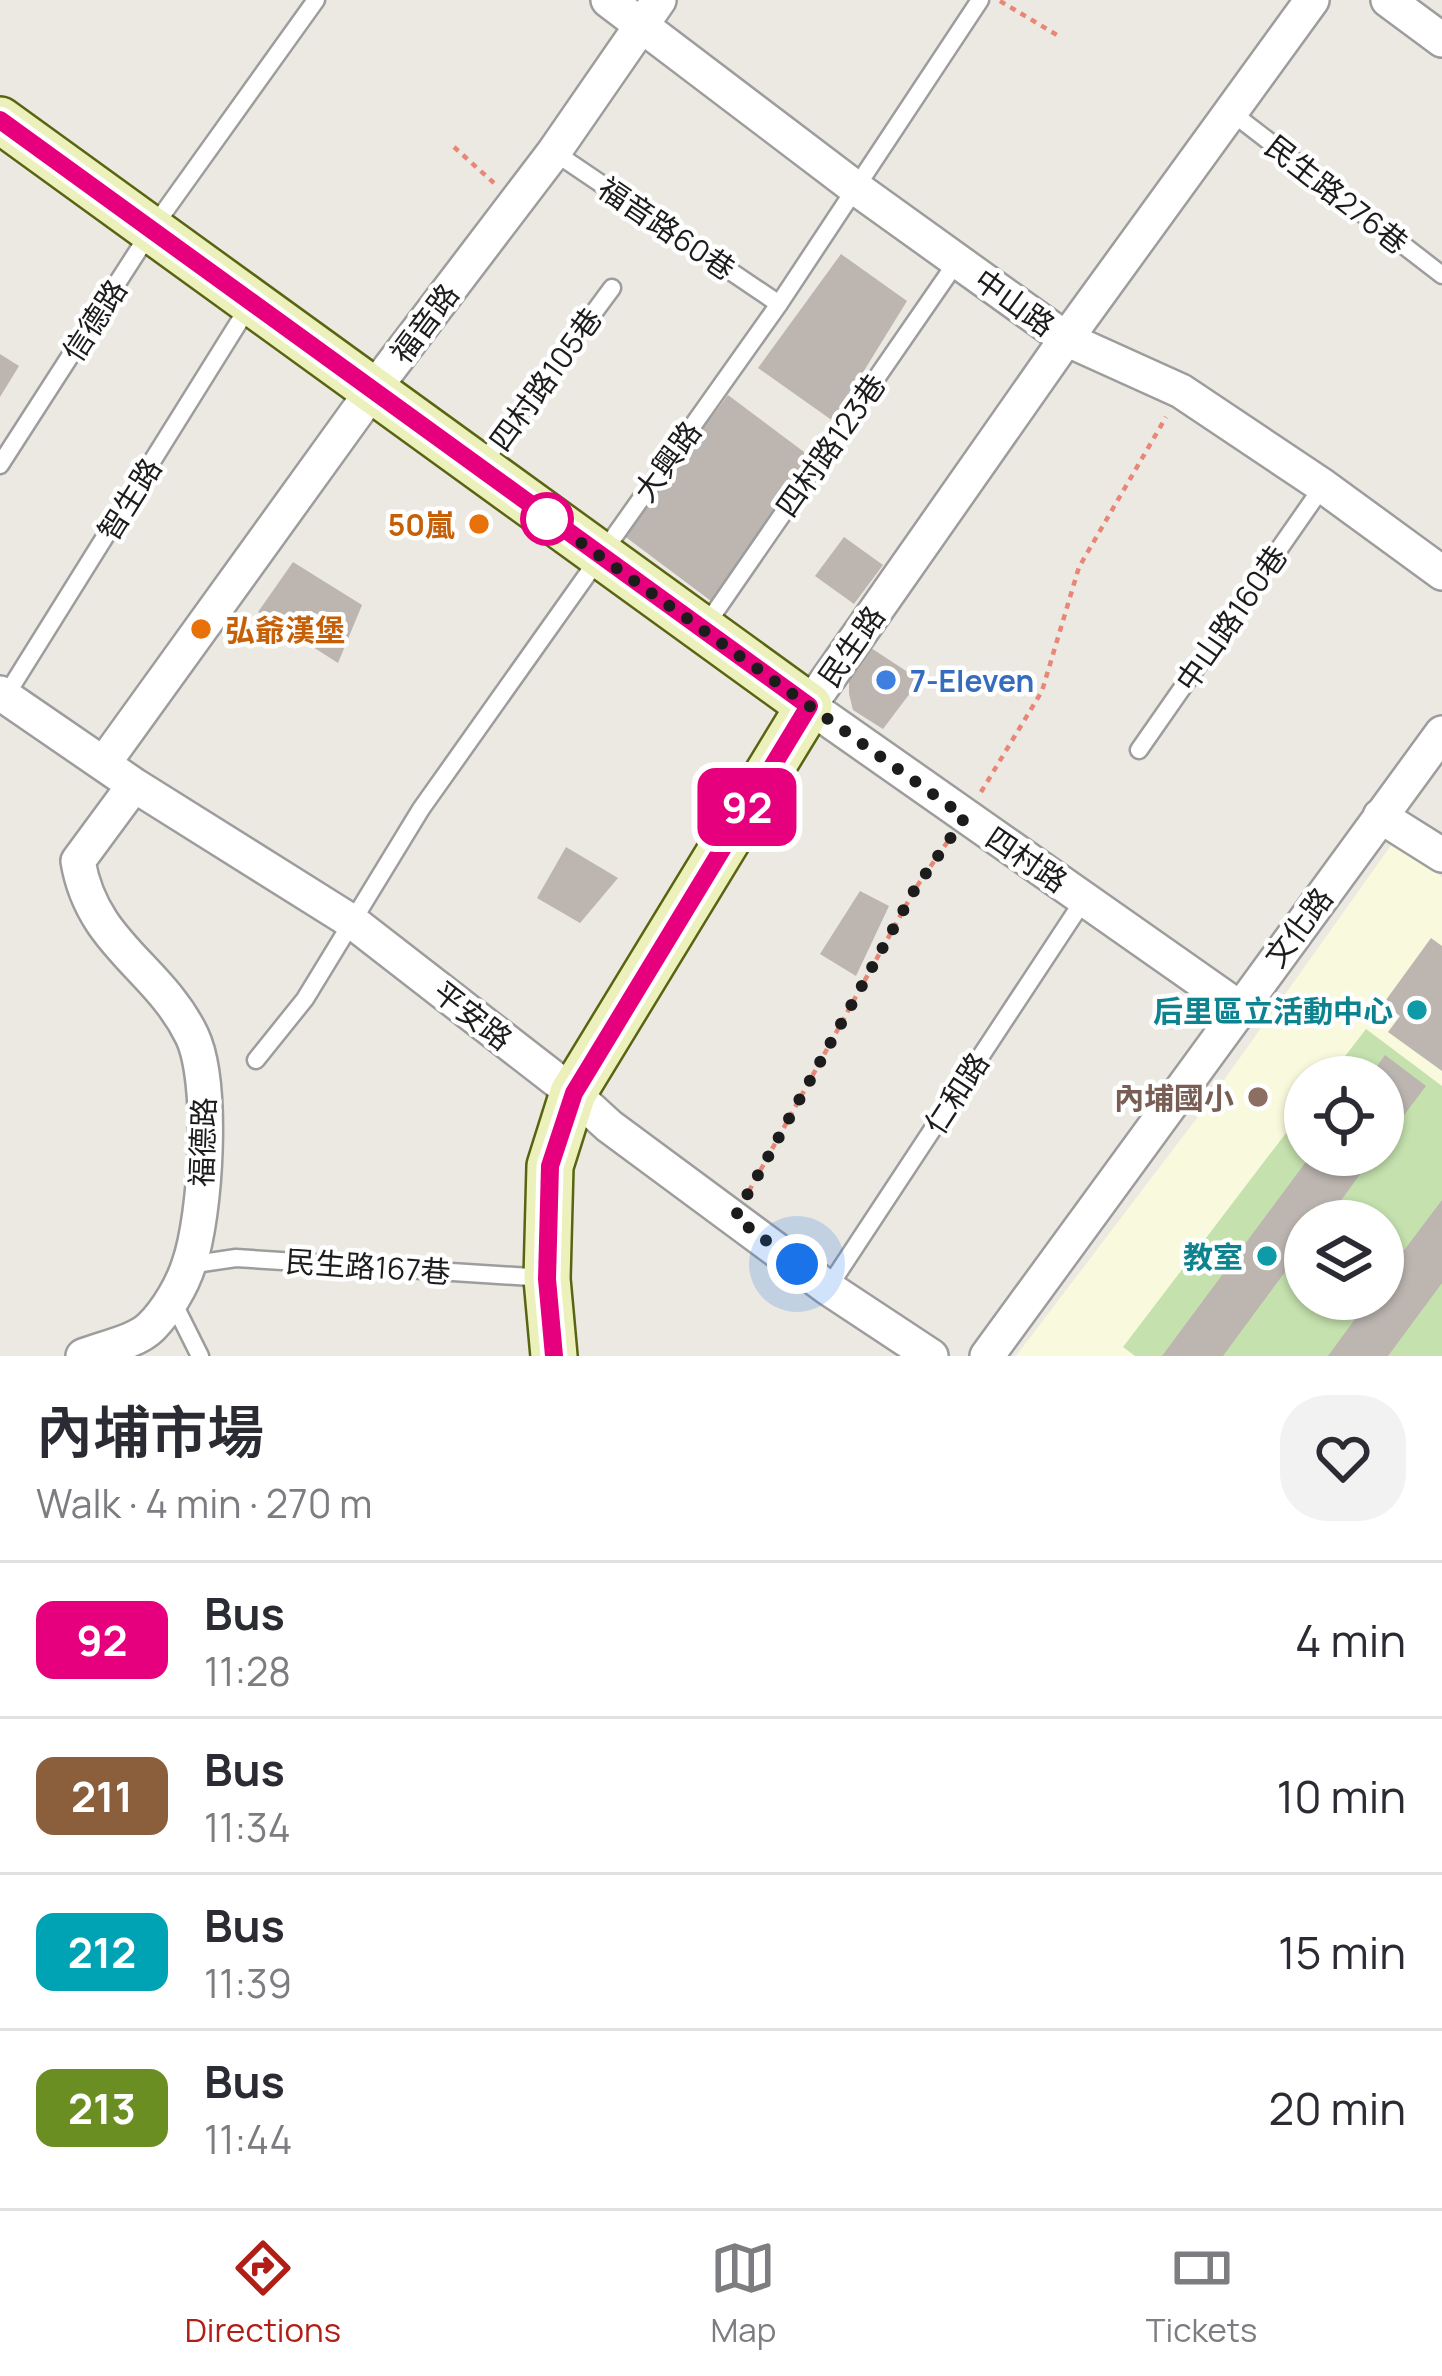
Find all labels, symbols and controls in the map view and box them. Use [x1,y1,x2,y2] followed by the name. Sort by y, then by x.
[1257,125,1417,263] street label: 民生路276巷
[590,167,744,289] street label: 福音路60巷
[967,259,1063,345] street label: 中山路
[52,271,136,369] street label: 信德路
[381,275,467,371] street label: 福音路
[479,299,611,459] street label: 四村路105巷
[766,366,894,524] street label: 四村路123巷
[624,413,710,509] street label: 大興路
[88,450,170,548] street label: 智生路
[522,494,572,544] unlabelled marker
[388,504,455,545] place label: 50嵐
[466,511,492,537] marker: 50嵐
[1166,537,1296,699] street label: 中山路160巷
[808,597,894,695] street label: 民生路
[225,609,345,650] place label: 弘爺漢堡
[188,616,214,642] marker: 弘爺漢堡
[910,660,1034,701] place label: 7-Eleven
[873,667,899,693] marker: 7-Eleven
[693,768,801,846] line badge: 92
[721,778,773,836] text: 92
[978,817,1076,901] street label: 四村路
[1255,879,1341,975] street label: 文化路
[425,971,521,1059] street label: 平安路
[1153,990,1393,1031] place label: 后里區立活動中心
[1404,997,1430,1023] marker: 后里區立活動中心
[914,1044,998,1142] street label: 仁和路
[1284,1056,1404,1320] map controls
[1284,1056,1404,1176] button: locate
[1114,1077,1234,1118] place label: 內埔國小
[1245,1084,1271,1110] marker: 內埔國小
[180,1096,224,1188] street label: 福德路
[1284,1200,1404,1320] button: layers
[767,1234,827,1294] your location
[1183,1236,1243,1277] place label: 教室
[284,1240,452,1292] street label: 民生路167巷
[1254,1243,1280,1269] marker: 教室
[36,1392,264,1470] text: 內埔市場
[1280,1395,1406,1521] button: heart
[36,1476,372,1530] text: Walk · 4 min · 270 m
[204,1582,285,1644] text: Bus
[1295,1609,1406,1671] text: 4 min
[76,1611,128,1669] text: 92
[204,1644,291,1698] text: 11:28
[204,1738,285,1800] text: Bus
[1277,1765,1406,1827] text: 10 min
[71,1767,133,1825] text: 211
[204,1800,291,1854] text: 11:34
[204,1894,285,1956] text: Bus
[1278,1921,1406,1983] text: 15 min
[68,1923,136,1981] text: 212
[204,1956,292,2010] text: 11:39
[204,2050,285,2112] text: Bus
[1269,2077,1406,2139] text: 20 min
[68,2079,136,2137] text: 213
[204,2112,292,2166] text: 11:44
[185,2235,341,2352] tab: Directions
[710,2235,776,2352] tab: Map
[1146,2235,1257,2352] tab: Tickets

